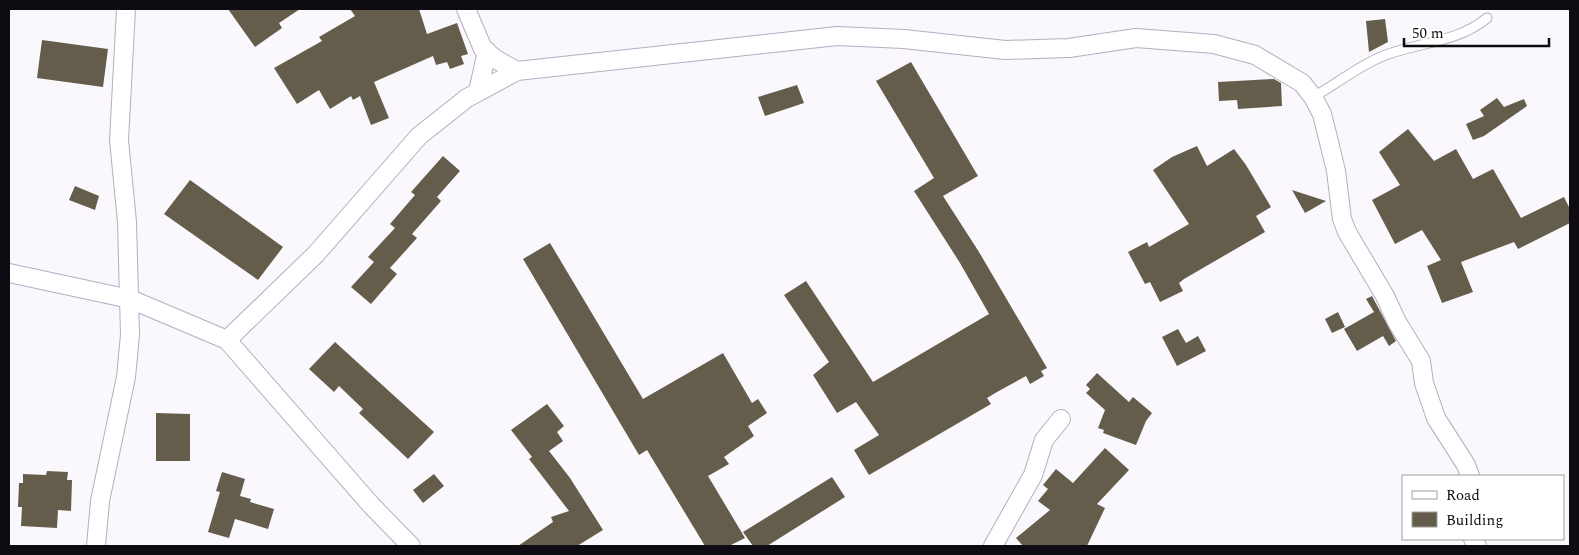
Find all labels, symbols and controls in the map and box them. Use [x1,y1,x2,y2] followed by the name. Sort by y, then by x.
[1404,15,1549,47] scale bar
[1412,22,1444,45] text: 50 m
[1402,475,1564,540] legend
[1446,484,1480,507] text: Road
[1446,509,1503,532] text: Building

